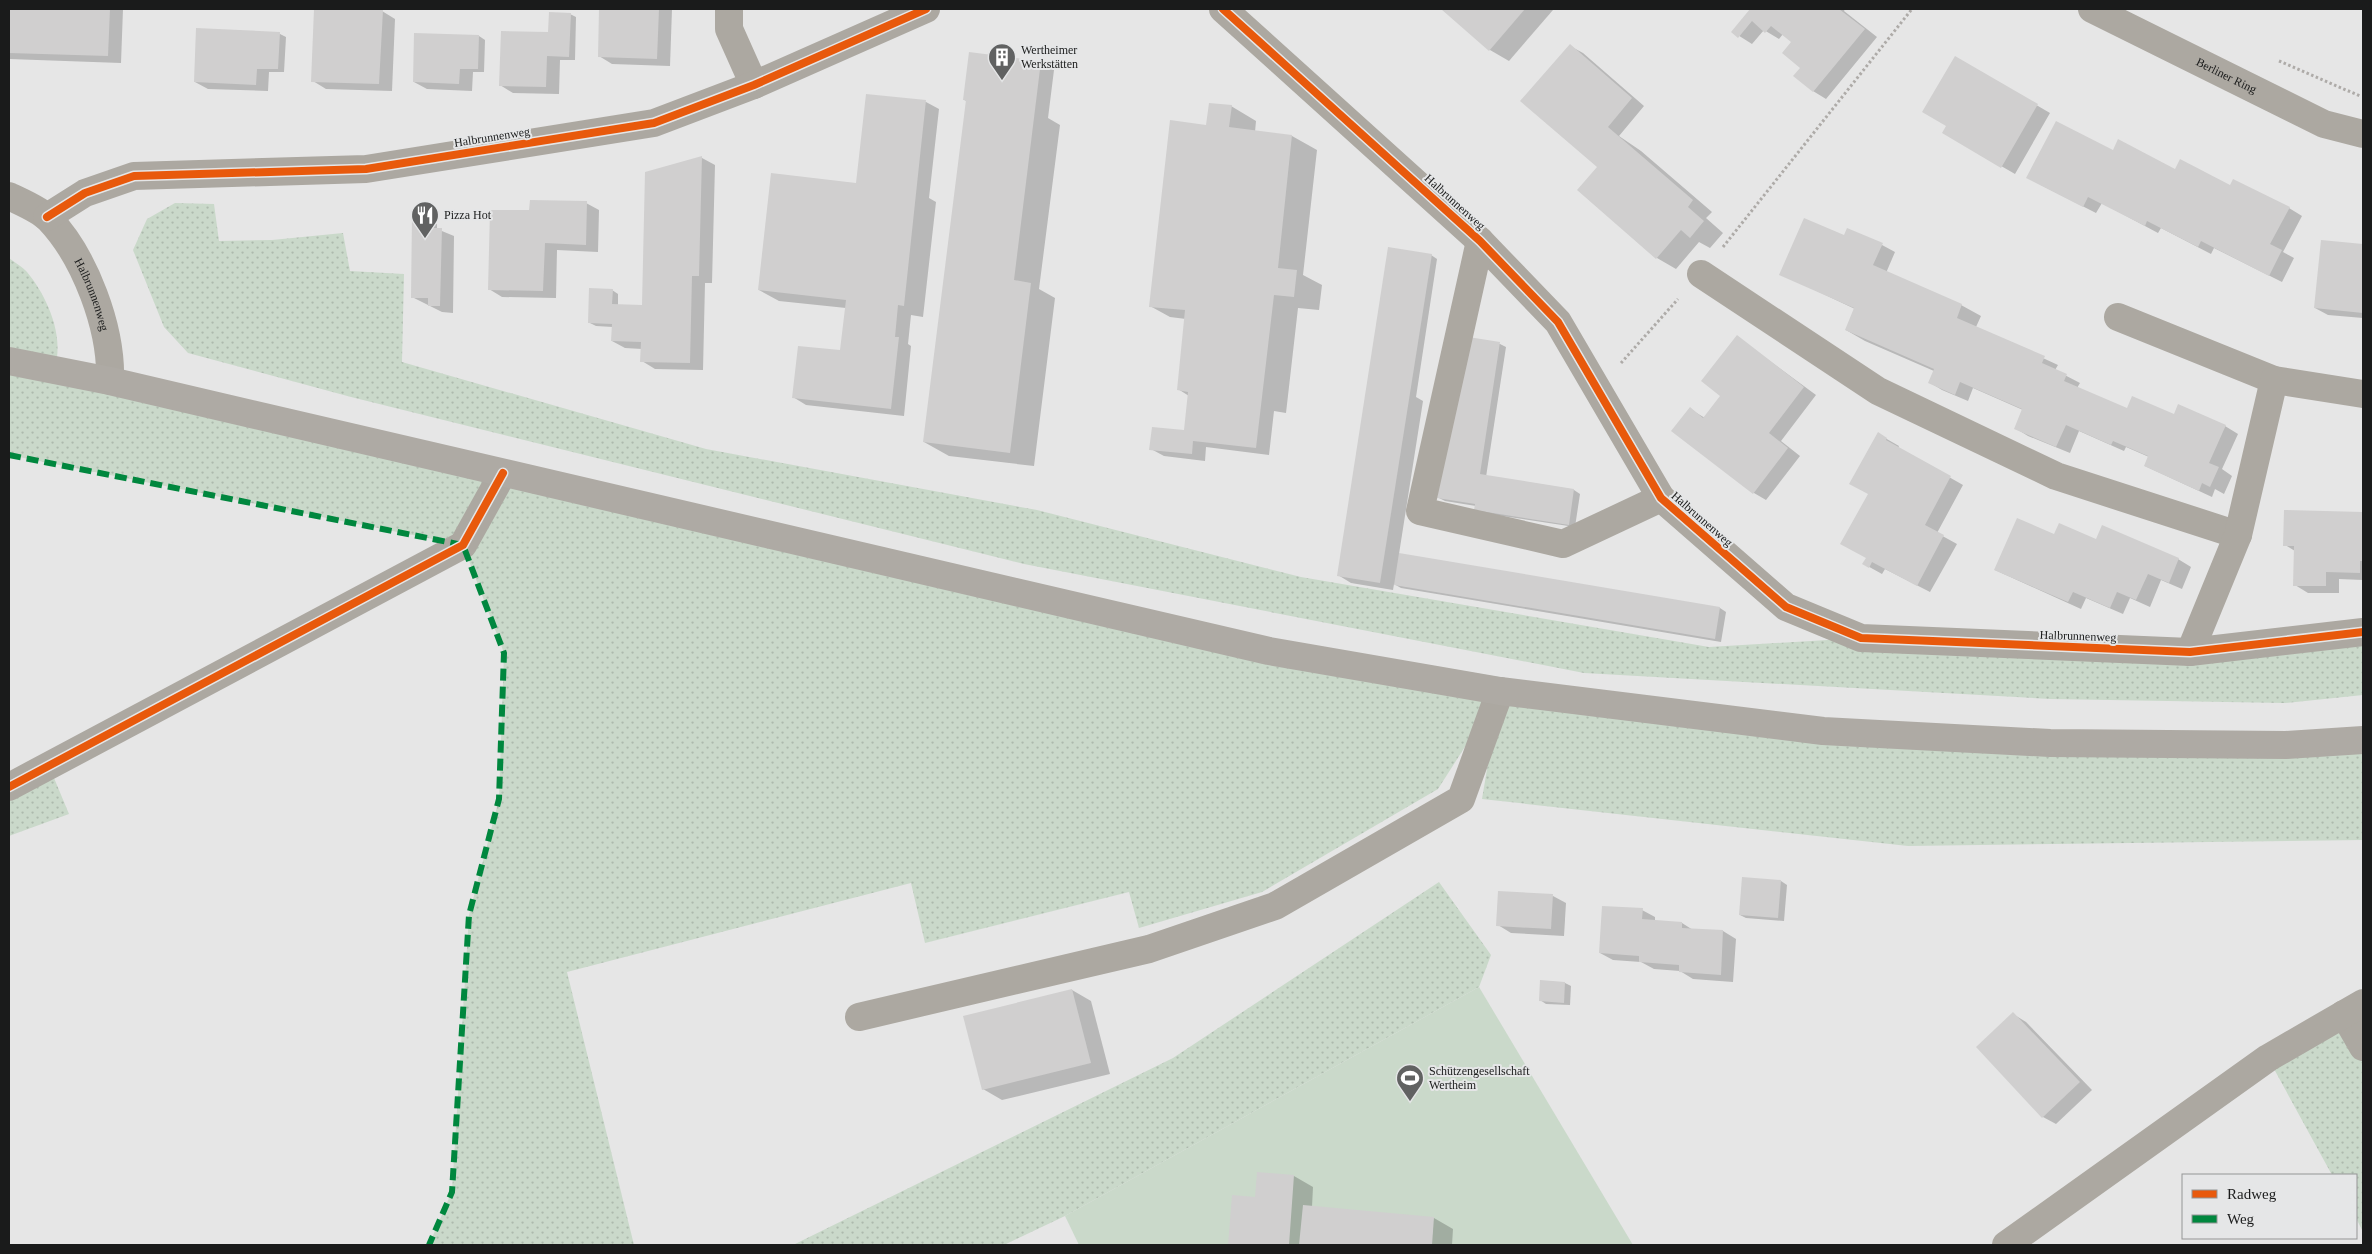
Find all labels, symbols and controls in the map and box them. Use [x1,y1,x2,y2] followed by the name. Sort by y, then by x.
[987,42,1017,81] building icon: Wertheimer Werkstätten
[1021,43,1078,71] place label: Wertheimer Werkstätten
[2194,55,2259,96] street label: Berliner Ring
[453,124,531,150] street label: Halbrunnenweg
[1422,171,1488,233] street label: Halbrunnenweg
[410,200,440,239] restaurant icon: Pizza Hot
[444,208,492,222] place label: Pizza Hot
[71,256,112,332] street label: Halbrunnenweg
[1668,489,1736,549] street label: Halbrunnenweg
[2039,628,2117,644] street label: Halbrunnenweg
[1395,1063,1425,1102] sports icon: Schützengesellschaft Wertheim
[1429,1064,1530,1092] place label: Schützengesellschaft Wertheim
[2182,1174,2357,1239] legend
[2227,1186,2277,1202] text: Radweg
[2227,1211,2255,1227] text: Weg

